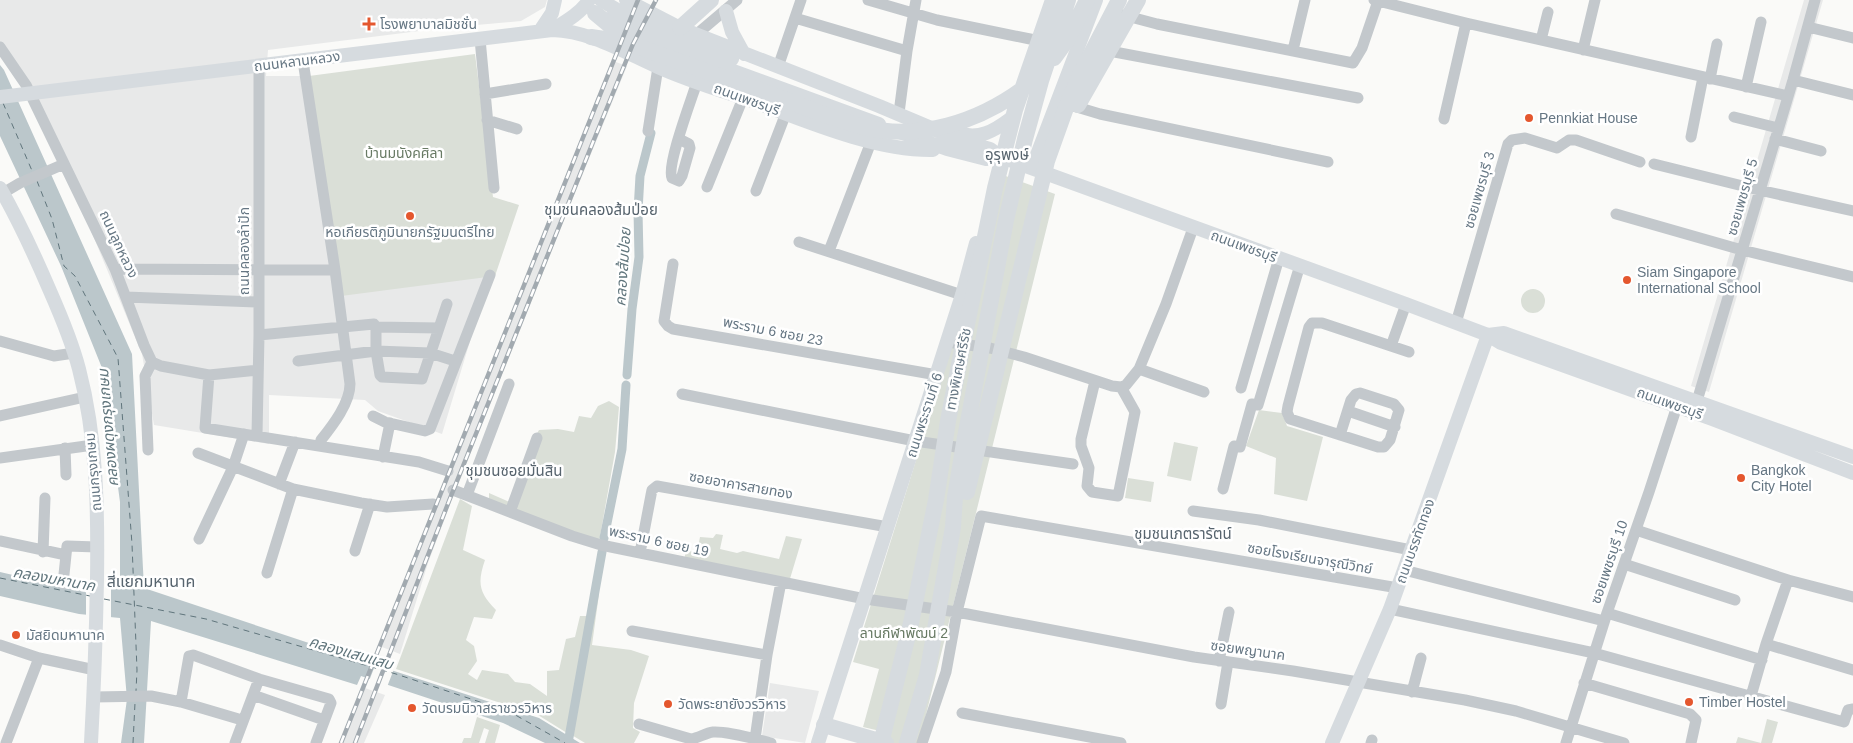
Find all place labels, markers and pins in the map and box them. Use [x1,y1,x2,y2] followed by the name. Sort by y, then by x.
[380,15,477,32] place label: โรงพยาบาลมิชชั่น
[362,17,376,31] marker: โรงพยาบาลมิชชั่น
[1539,110,1638,126] place label: Pennkiat House
[1523,112,1535,124] marker: Pennkiat House
[404,210,416,222] marker: หอเกียรติภูมินายกรัฐมนตรีไทย
[325,224,495,241] place label: หอเกียรติภูมินายกรัฐมนตรีไทย
[1637,264,1761,296] place label: Siam Singapore International School
[1621,274,1633,286] marker: Siam Singapore International School
[1751,462,1812,494] place label: Bangkok City Hotel
[1735,472,1747,484] marker: Bangkok City Hotel
[26,627,105,643] place label: มัสยิดมหานาค
[10,629,22,641] marker: มัสยิดมหานาค
[1699,694,1786,710] place label: Timber Hostel
[678,696,786,712] place label: วัดพระยายังวรวิหาร
[1683,696,1695,708] marker: Timber Hostel
[662,698,674,710] marker: วัดพระยายังวรวิหาร
[422,700,552,716] place label: วัดบรมนิวาสราชวรวิหาร
[406,702,418,714] marker: วัดบรมนิวาสราชวรวิหาร

